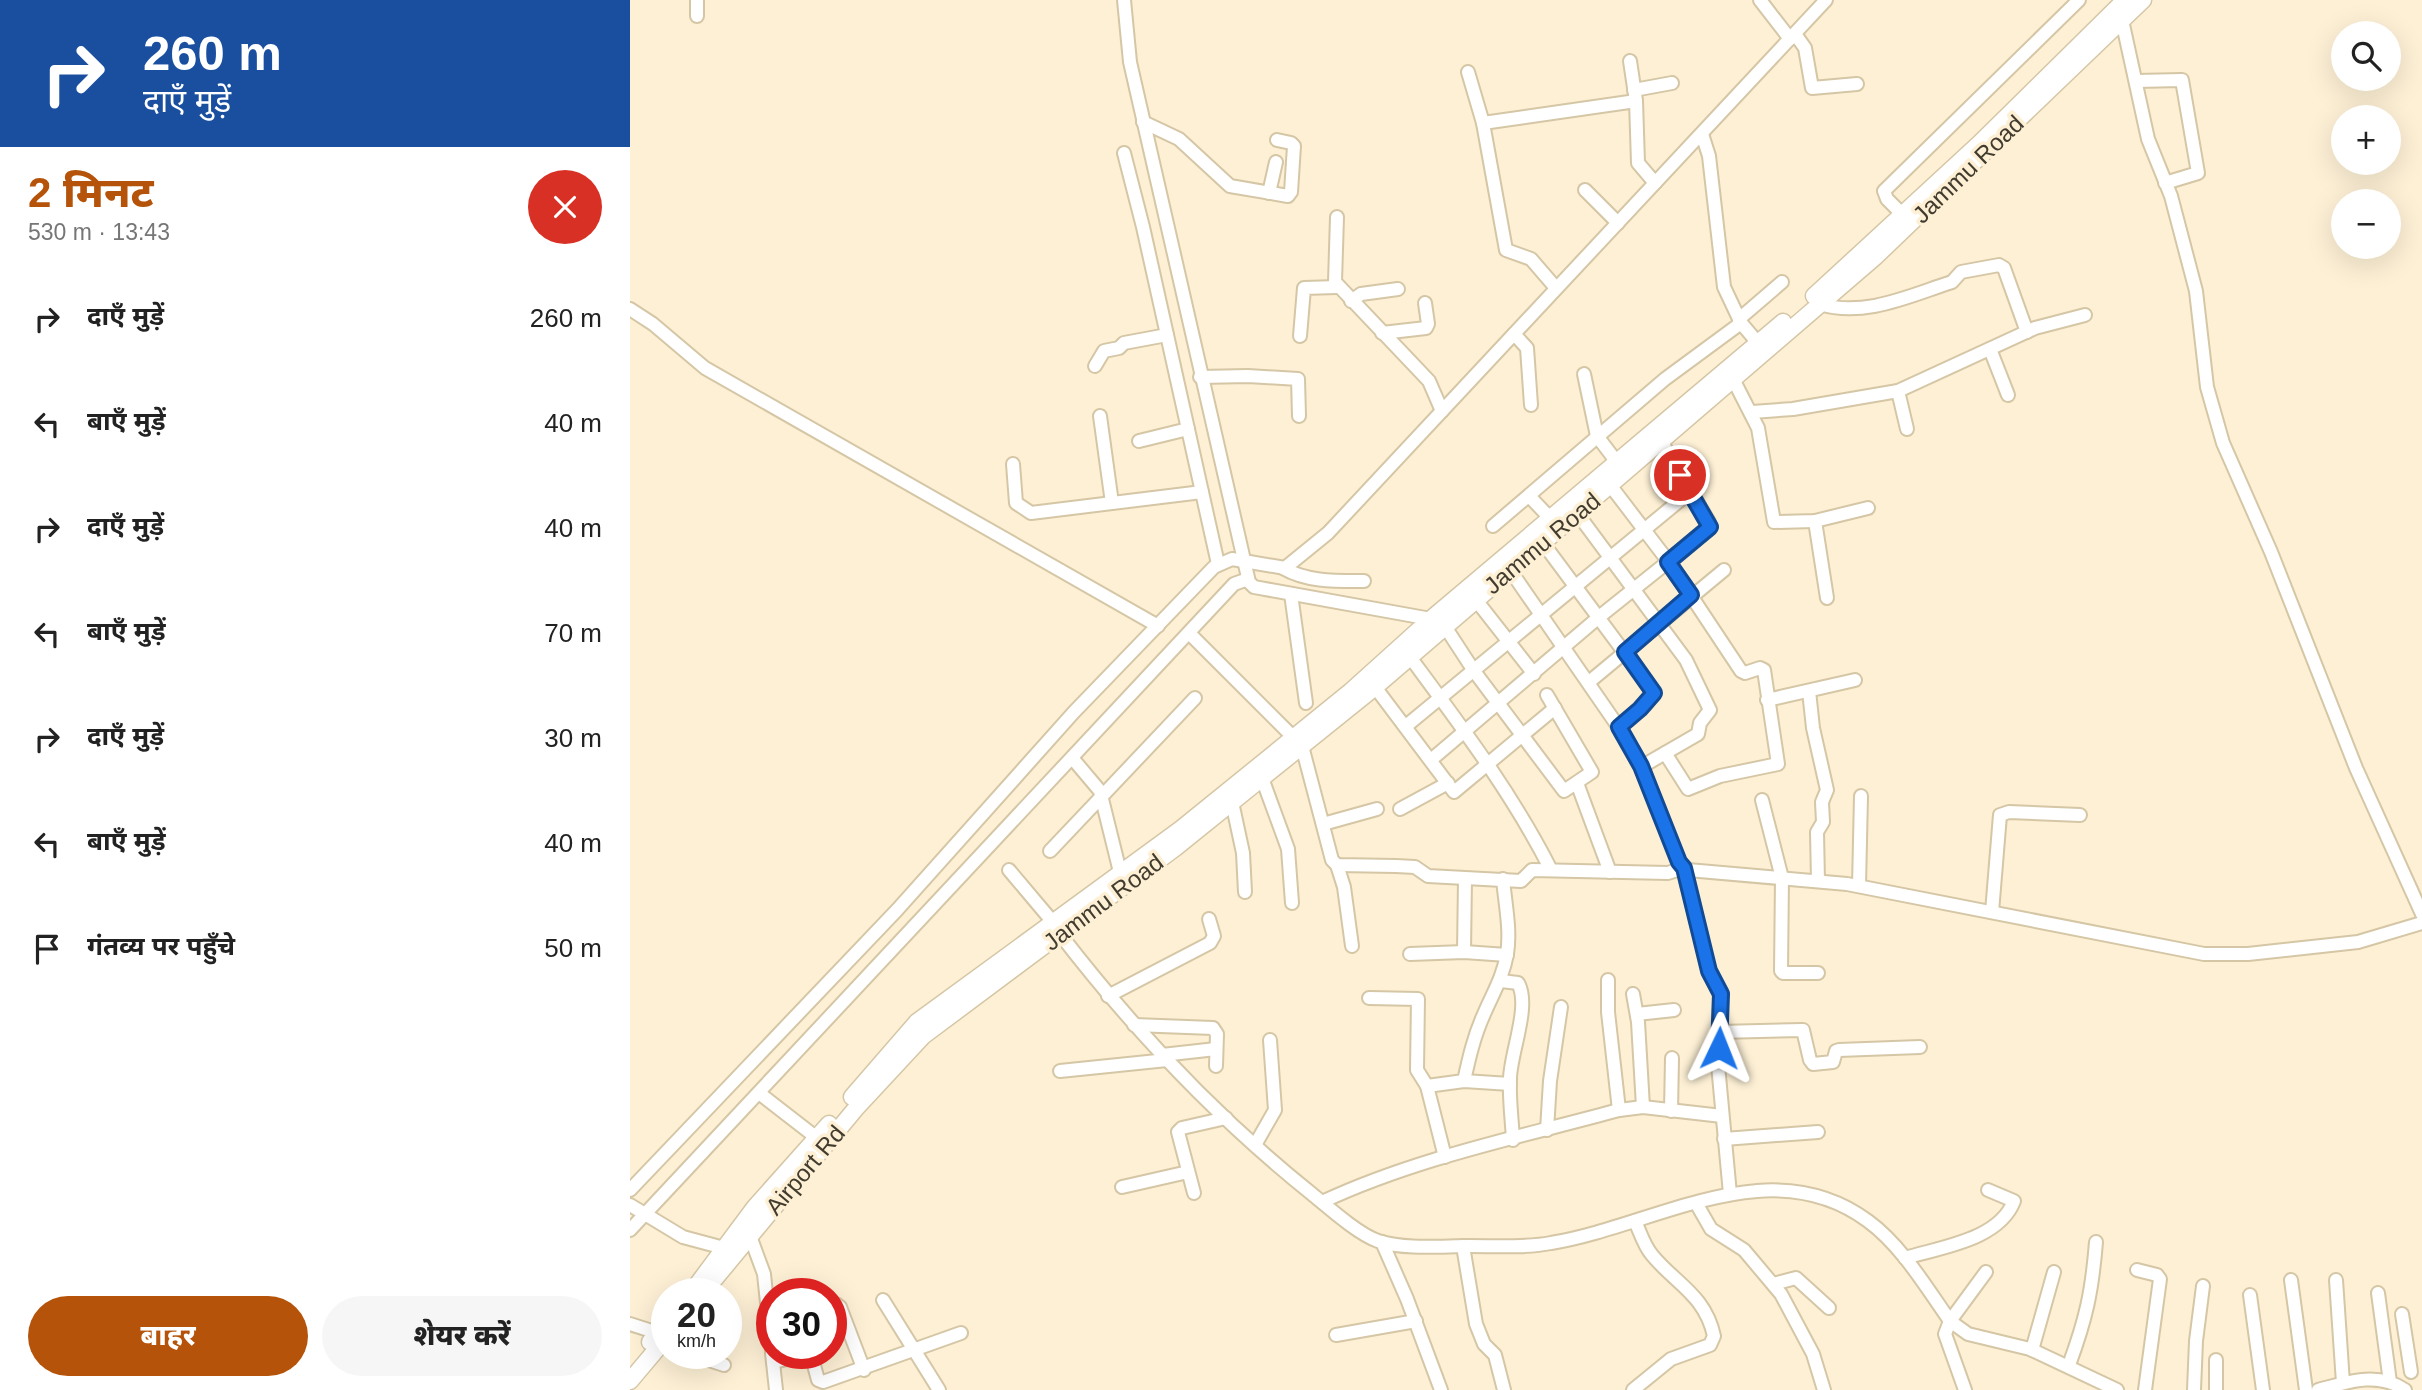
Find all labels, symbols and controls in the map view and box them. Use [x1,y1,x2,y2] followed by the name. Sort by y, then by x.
[2331,21,2401,259] map controls
[2331,21,2401,91] button: search
[143,26,282,80] text: 260 m
[28,28,119,119] icon: right
[143,83,231,119] text: दाएँ मुड़ें
[2331,105,2401,175] button: +
[1907,110,2029,228] street label: Jammu Road
[28,169,153,216] text: 2 मिनट
[528,170,602,244] button: close
[2331,189,2401,259] button: −
[28,219,170,245] text: 530 m · 13:43
[28,300,66,338] icon: right
[87,301,164,331] text: दाएँ मुड़ें
[530,303,602,333] text: 260 m
[28,405,66,443] icon: left
[87,406,166,436] text: बाएँ मुड़ें
[544,408,602,438] text: 40 m
[1650,445,1710,505] pin
[1661,456,1699,494] icon: arrive
[1479,487,1605,599] street label: Jammu Road
[28,510,66,548] icon: right
[87,511,164,541] text: दाएँ मुड़ें
[544,513,602,543] text: 40 m
[28,615,66,653] icon: left
[87,616,166,646] text: बाएँ मुड़ें
[544,618,602,648] text: 70 m
[28,720,66,758] icon: right
[87,721,164,751] text: दाएँ मुड़ें
[544,723,602,753] text: 30 m
[28,825,66,863] icon: left
[87,826,166,856] text: बाएँ मुड़ें
[544,828,602,858] text: 40 m
[1038,848,1168,956] street label: Jammu Road
[28,930,66,968] icon: arrive
[87,931,235,961] text: गंतव्य पर पहुँचे
[544,933,602,963] text: 50 m
[1682,1011,1756,1085] position arrow
[760,1120,850,1220] street label: Airport Rd
[756,1278,847,1369] speed limit sign: 30
[677,1295,716,1334] text: 20
[28,1296,308,1376] button: बाहर
[322,1296,602,1376] button: शेयर करें
[677,1331,716,1351] text: km/h

